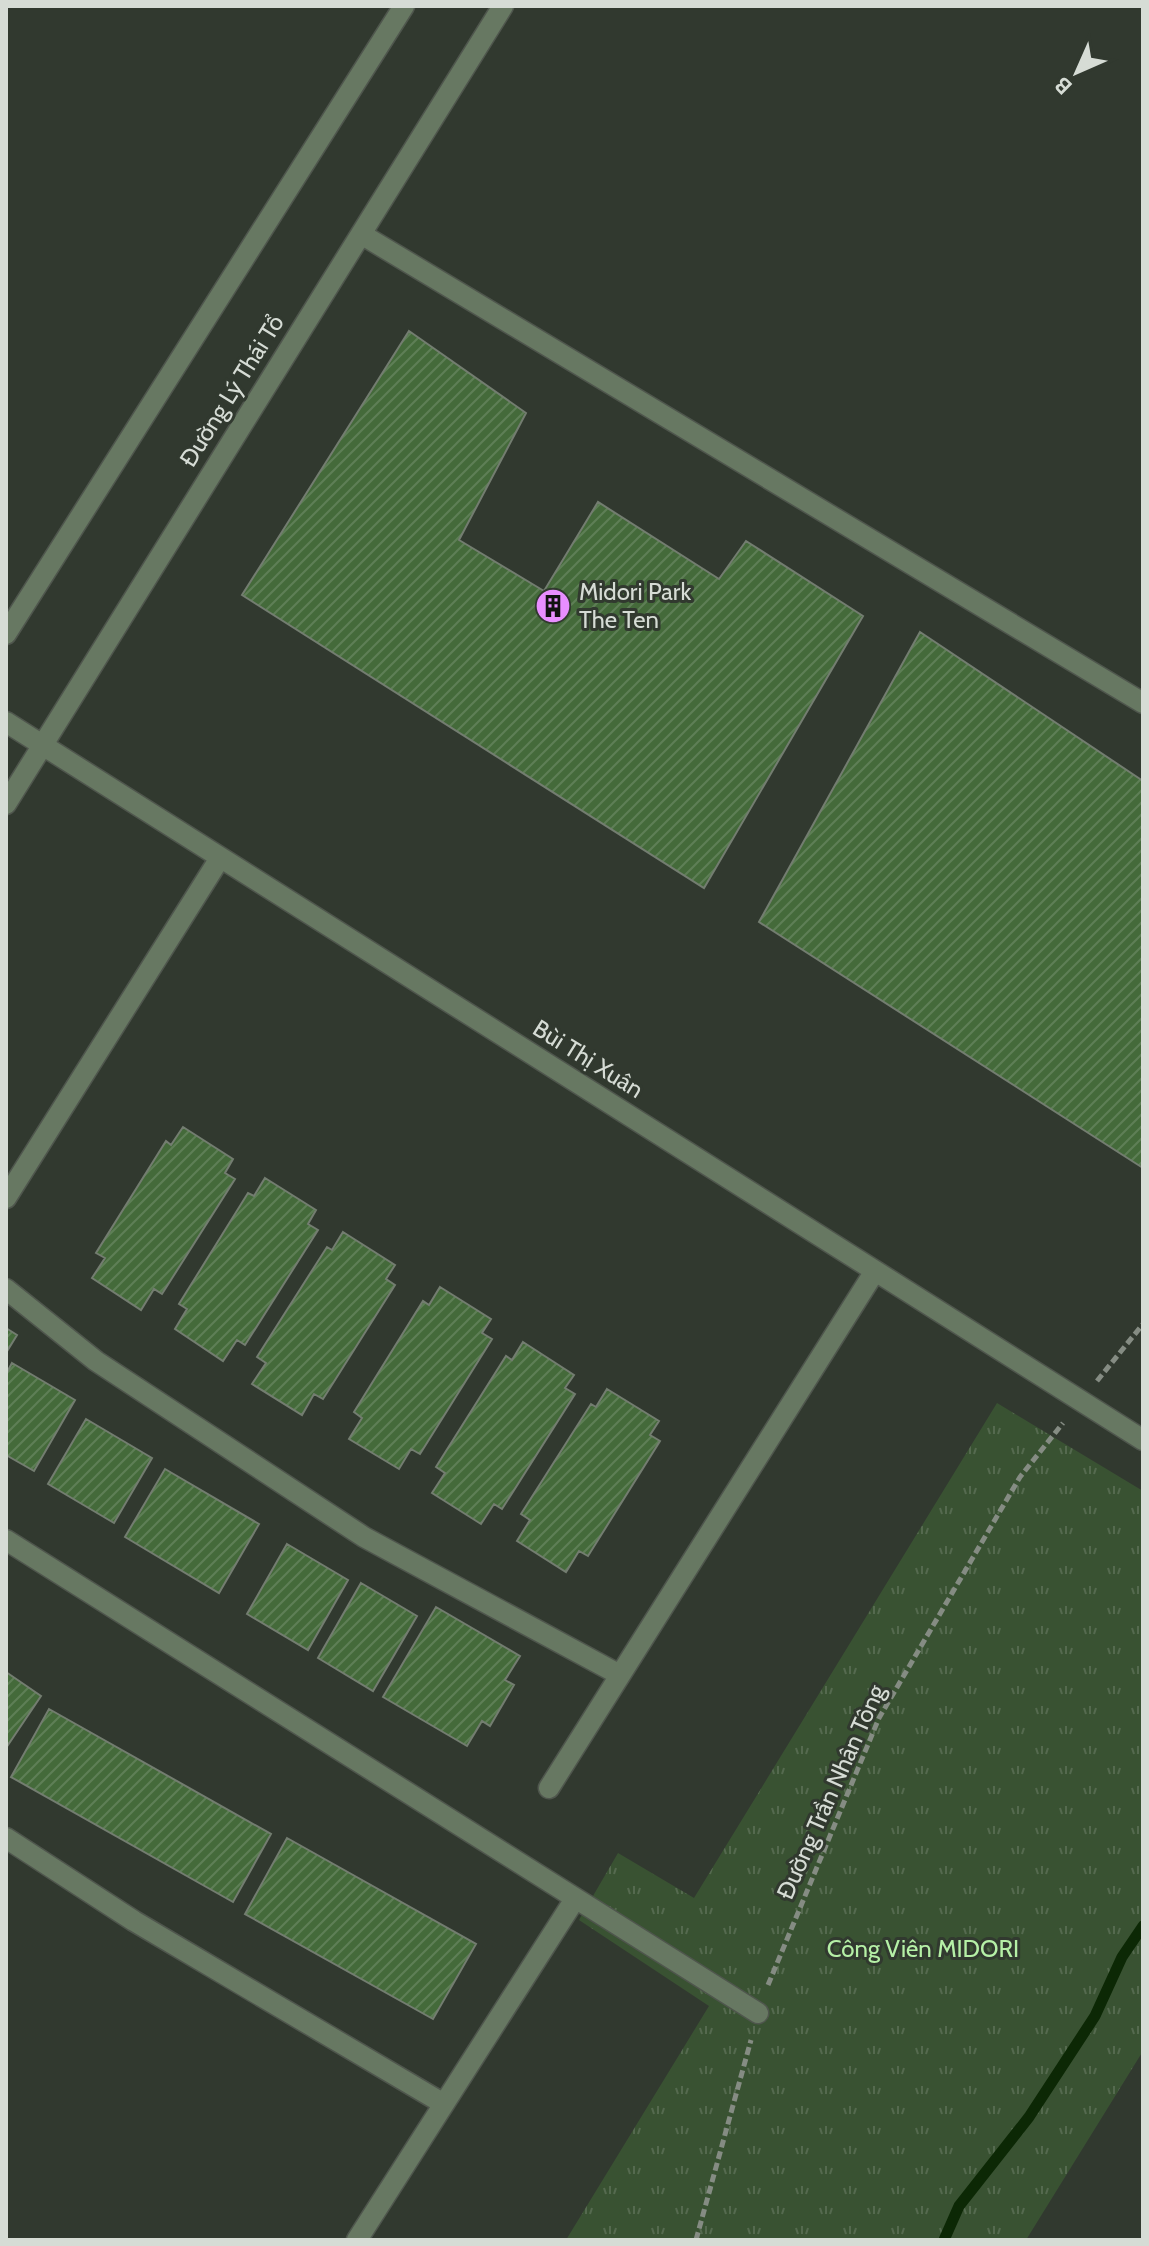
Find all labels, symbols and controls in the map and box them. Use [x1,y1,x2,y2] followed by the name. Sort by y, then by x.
[1037,32,1117,112] north arrow
[1049,71,1078,100] text: B
[173,309,290,472] street label: Đường Lý Thái Tổ
[579,577,691,634] place label: Midori Park The Ten
[534,587,572,625] building icon: Midori Park The Ten
[528,1013,649,1104] street label: Bùi Thị Xuân
[770,1679,891,1904] street label: Đường Trần Nhân Tông
[827,1934,1019,1963] park label: Công Viên MIDORI

